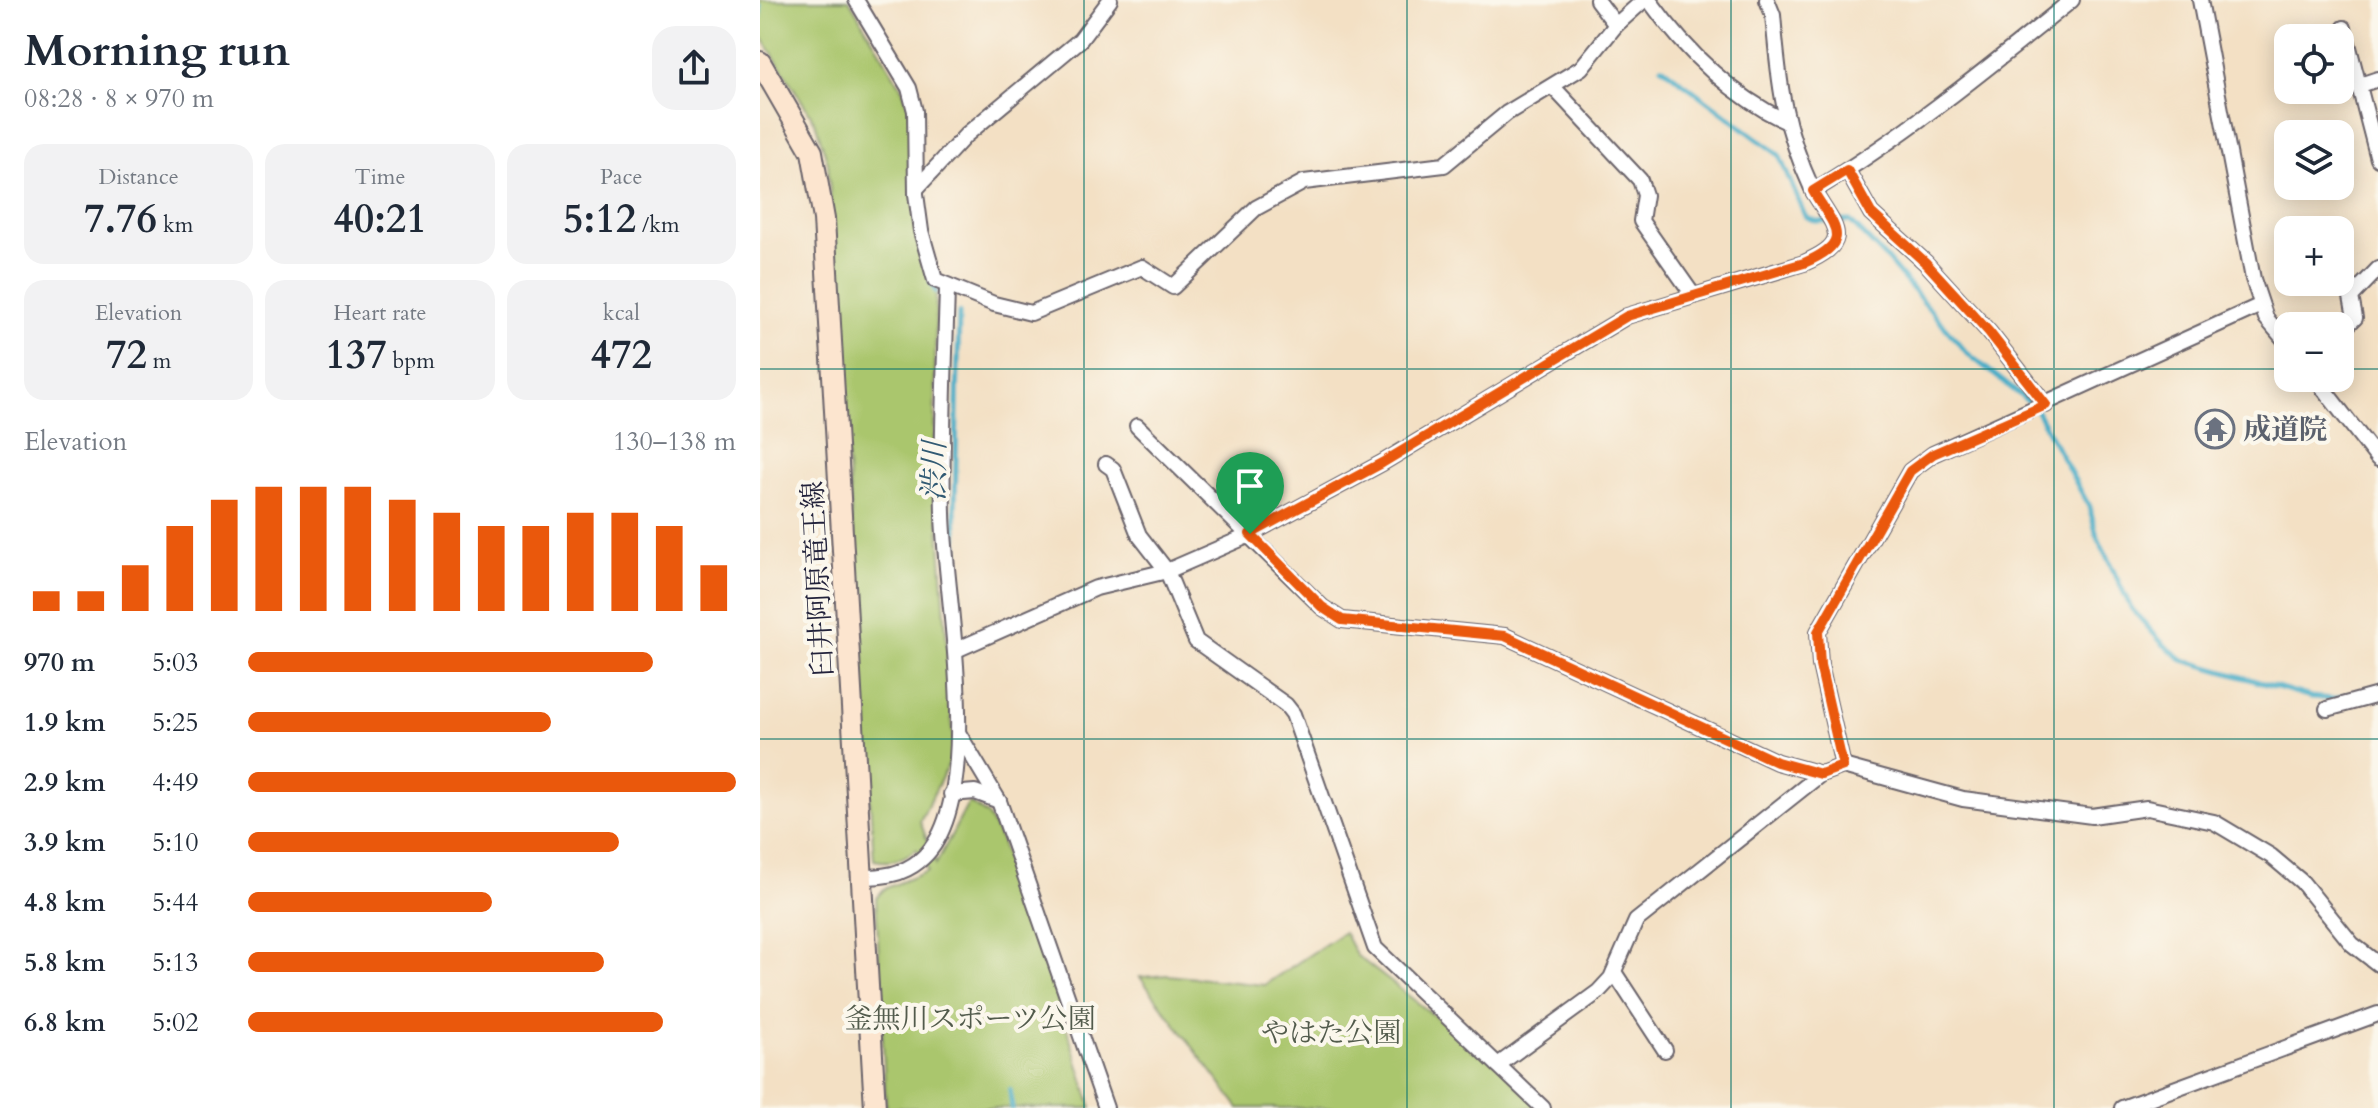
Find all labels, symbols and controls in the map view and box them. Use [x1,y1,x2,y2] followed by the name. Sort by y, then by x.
[24,21,290,81] text: Morning run
[2274,24,2354,392] map controls
[2274,24,2354,104] button: locate
[652,26,736,110] button: share
[24,81,214,116] text: 08:28 · 8 × 970 m
[2274,120,2354,200] button: layers
[98,162,179,192] text: Distance
[355,162,405,192] text: Time
[600,162,643,192] text: Pace
[84,192,157,247] text: 7.76
[333,192,427,247] text: 40:21
[563,192,636,247] text: 5:12
[157,210,193,240] text: km
[636,210,680,240] text: /km
[2274,216,2354,296] button: +
[95,298,182,328] text: Elevation
[333,298,427,328] text: Heart rate
[603,298,640,328] text: kcal
[2274,312,2354,392] button: −
[106,328,147,383] text: 72
[325,328,387,383] text: 137
[591,328,652,383] text: 472
[147,346,171,376] text: m
[387,346,435,376] text: bpm
[2194,408,2236,450] temple icon: 成道院
[2243,411,2327,449] place label: 成道院
[24,424,127,459] text: Elevation
[613,424,736,459] text: 130–138 m
[913,438,956,501] water label: 渋川
[1216,452,1284,534] pin
[1228,464,1272,508] icon: arrive
[794,480,842,678] street label: 臼井阿原竜王線
[24,645,95,680] text: 970 m
[152,645,199,680] text: 5:03
[24,705,105,740] text: 1.9 km
[152,705,199,740] text: 5:25
[24,765,105,800] text: 2.9 km
[152,765,199,800] text: 4:49
[24,825,105,860] text: 3.9 km
[152,825,199,860] text: 5:10
[24,885,105,920] text: 4.8 km
[152,885,199,920] text: 5:44
[24,945,105,980] text: 5.8 km
[152,945,199,980] text: 5:13
[845,1000,1095,1038] park label: 釜無川スポーツ公園
[24,1005,105,1040] text: 6.8 km
[152,1005,199,1040] text: 5:02
[1261,1014,1401,1052] park label: やはた公園

